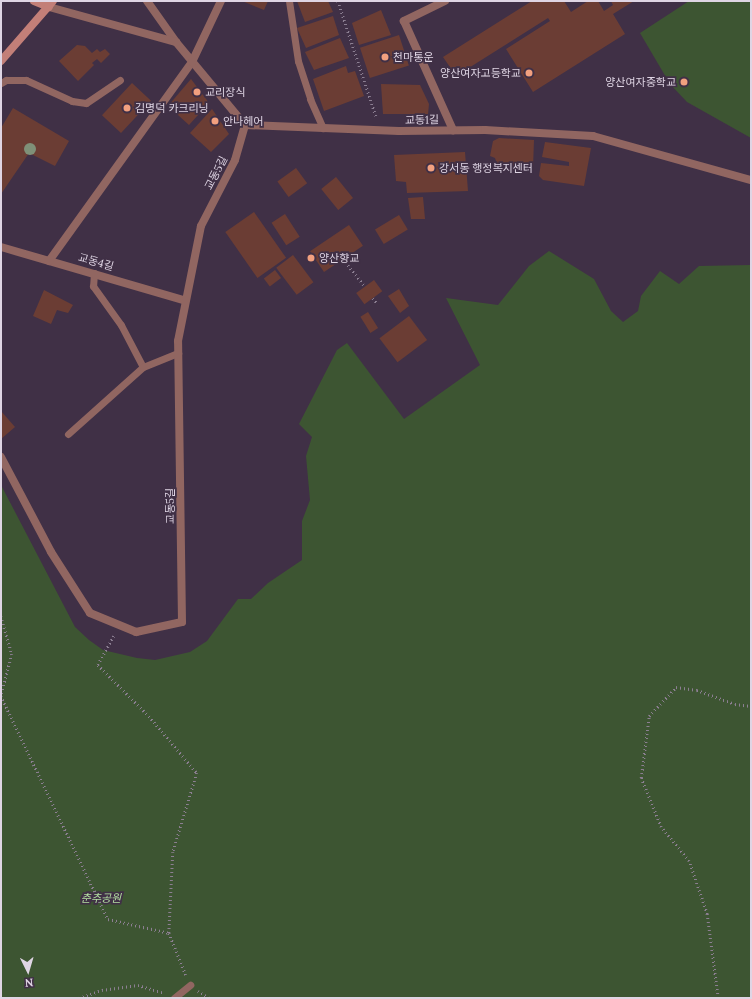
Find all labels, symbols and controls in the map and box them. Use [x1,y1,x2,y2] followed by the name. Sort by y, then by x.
[393,50,433,64] place label: 천마통운
[380,52,390,62] marker: 천마통운
[440,66,521,80] place label: 양산여자고등학교
[524,68,534,78] marker: 양산여자고등학교
[605,75,676,89] place label: 양산여자중학교
[679,77,689,87] marker: 양산여자중학교
[205,85,245,99] place label: 교리장식
[192,87,202,97] marker: 교리장식
[135,101,209,115] place label: 김명덕 카크리닝
[122,103,132,113] marker: 김명덕 카크리닝
[405,113,439,127] street label: 교동1길
[223,114,263,128] place label: 안나헤어
[210,116,220,126] marker: 안나헤어
[202,154,230,192] street label: 교동5길
[439,161,533,175] place label: 강서동 행정복지센터
[426,163,436,173] marker: 강서동 행정복지센터
[77,251,115,273] street label: 교동4길
[319,251,359,265] place label: 양산향교
[306,253,316,263] marker: 양산향교
[163,488,177,524] street label: 교동5길
[81,891,121,905] park label: 춘추공원
[8,951,48,991] north arrow
[24,976,34,990] text: N

